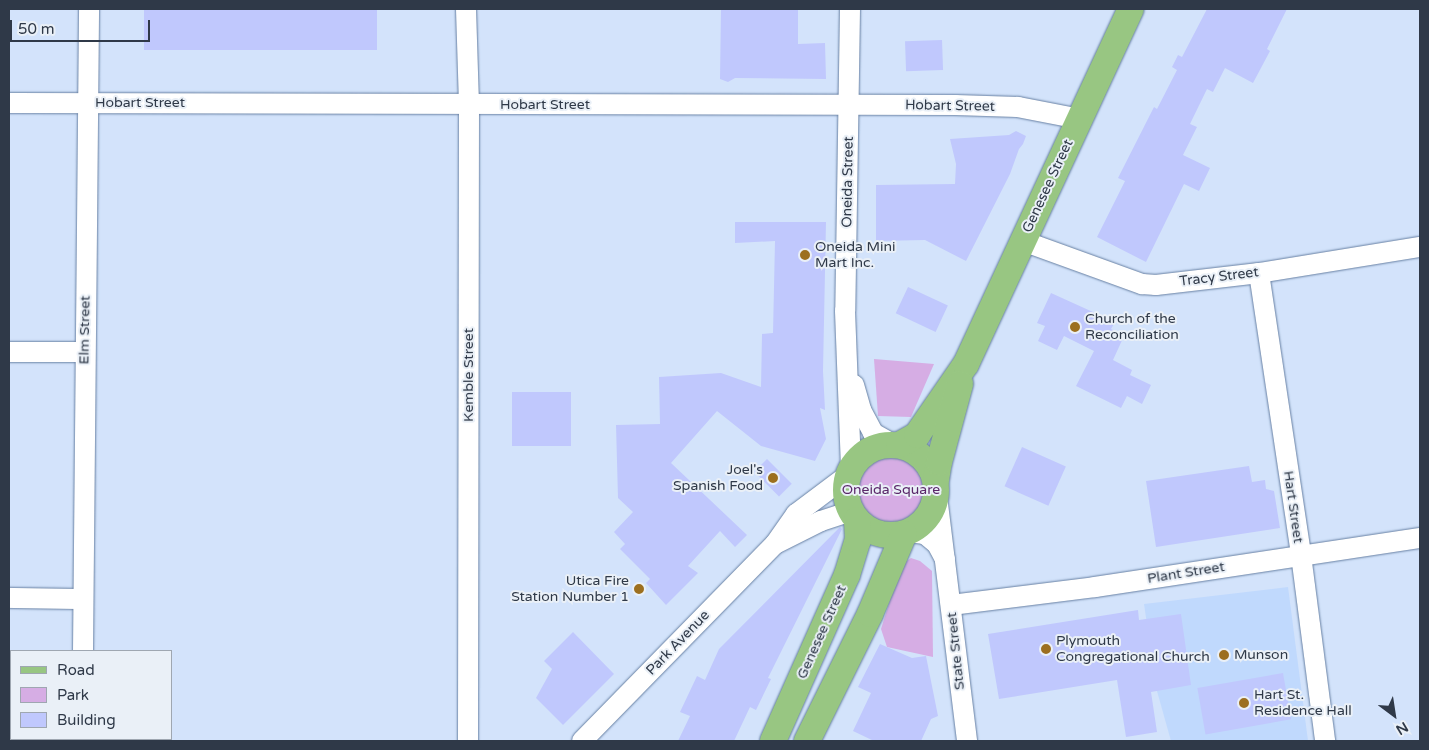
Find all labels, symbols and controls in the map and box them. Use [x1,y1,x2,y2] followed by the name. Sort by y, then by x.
[12,10,152,42] scale bar
[18,20,55,38] text: 50 m
[95,95,185,111] street label: Hobart Street
[500,97,590,113] street label: Hobart Street
[905,97,995,115] street label: Hobart Street
[839,136,857,228] street label: Oneida Street
[1019,137,1077,235] street label: Genesee Street
[815,239,895,272] place label: Oneida Mini Mart Inc.
[799,249,811,261] marker: Oneida Mini Mart Inc.
[1178,264,1260,290] street label: Tracy Street
[76,295,94,365] street label: Elm Street
[1085,311,1179,344] place label: Church of the Reconciliation
[1069,321,1081,333] marker: Church of the Reconciliation
[461,328,477,422] street label: Kemble Street
[673,462,763,494] place label: Joel's Spanish Food
[1280,470,1306,544] street label: Hart Street
[767,472,779,484] marker: Joel's Spanish Food
[842,482,940,498] park label: Oneida Square
[1146,559,1226,587] street label: Plant Street
[511,573,629,606] place label: Utica Fire Station Number 1
[794,582,850,682] street label: Genesee Street
[633,583,645,595] marker: Utica Fire Station Number 1
[643,607,713,679] street label: Park Avenue
[944,611,968,691] street label: State Street
[1056,633,1210,666] place label: Plymouth Congregational Church
[1040,643,1052,655] marker: Plymouth Congregational Church
[1234,647,1288,663] place label: Munson
[1218,649,1230,661] marker: Munson
[10,650,172,740] legend
[57,661,95,679] text: Road
[57,686,89,704] text: Park
[1254,687,1352,720] place label: Hart St. Residence Hall
[1369,690,1419,740] north arrow
[1238,697,1250,709] marker: Hart St. Residence Hall
[57,711,116,729] text: Building
[1393,718,1411,738] text: N

